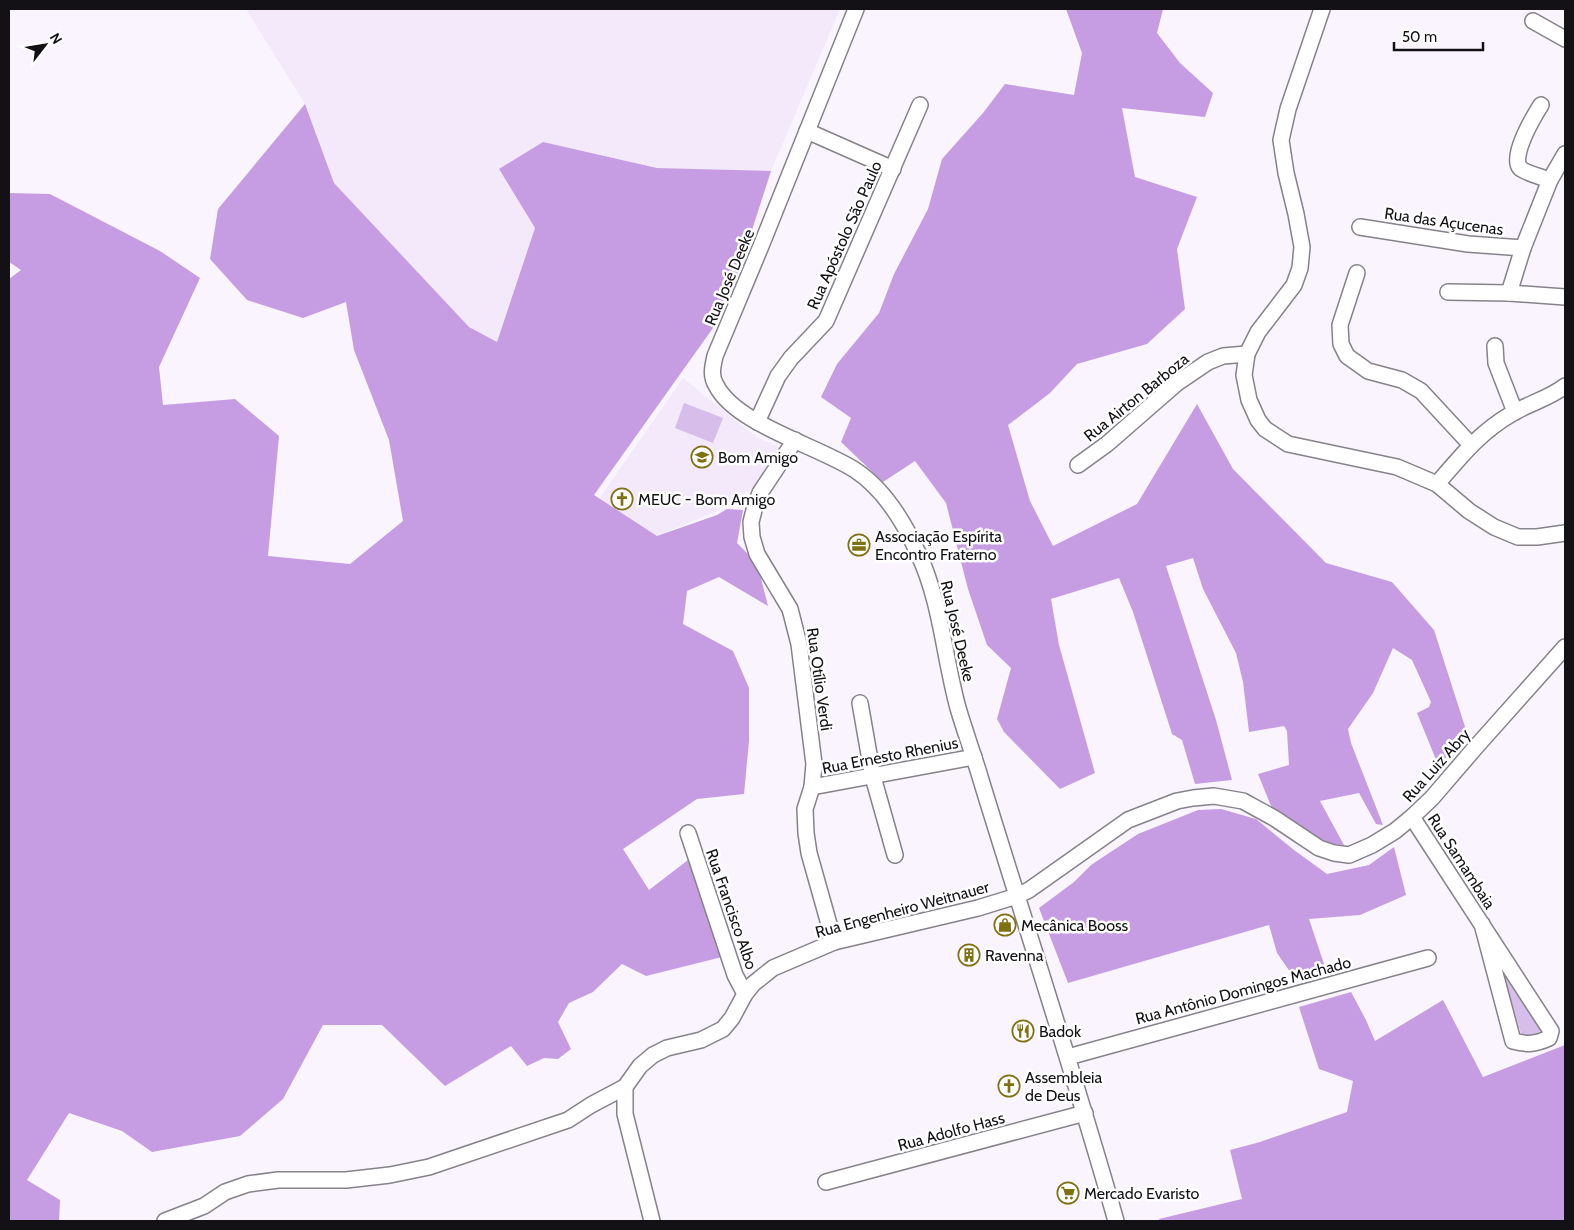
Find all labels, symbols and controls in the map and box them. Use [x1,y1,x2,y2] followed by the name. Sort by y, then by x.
[20,20,70,70] north arrow
[1394,20,1483,52] scale bar
[1402,28,1437,46] text: 50 m
[46,29,66,47] text: N
[803,158,886,312] street label: Rua Apóstolo São Paulo
[1383,204,1505,239] street label: Rua das Açucenas
[701,226,758,328] street label: Rua José Deeke
[1080,349,1193,445] street label: Rua Airton Barboza
[690,445,714,469] school or university icon: Bom Amigo
[718,448,798,467] place label: Bom Amigo
[610,487,634,511] church icon: MEUC - Bom Amigo
[638,490,775,509] place label: MEUC - Bom Amigo
[875,527,1002,564] place label: Associação Espírita Encontro Fraterno
[847,533,871,557] office icon: Associação Espírita Encontro Fraterno
[937,579,978,683] street label: Rua José Deeke
[803,626,836,732] street label: Rua Otílio Verdi
[1399,725,1474,806] street label: Rua Luiz Abry
[820,733,960,778] street label: Rua Ernesto Rhenius
[1424,810,1500,913] street label: Rua Samambaia
[702,846,761,972] street label: Rua Francisco Albo
[813,877,992,942] street label: Rua Engenheiro Weitnauer
[993,913,1017,937] shop icon: Mecânica Booss
[1021,916,1129,935] place label: Mecânica Booss
[957,943,981,967] building icon: Ravenna
[985,946,1044,965] place label: Ravenna
[1133,952,1353,1028] street label: Rua Antônio Domingos Machado
[1011,1019,1035,1043] restaurant icon: Badok
[1039,1022,1082,1041] place label: Badok
[1025,1068,1102,1105] place label: Assembleia de Deus
[997,1074,1021,1098] church icon: Assembleia de Deus
[896,1108,1007,1155] street label: Rua Adolfo Hass
[1056,1181,1080,1205] supermarket icon: Mercado Evaristo
[1084,1184,1200,1203] place label: Mercado Evaristo

